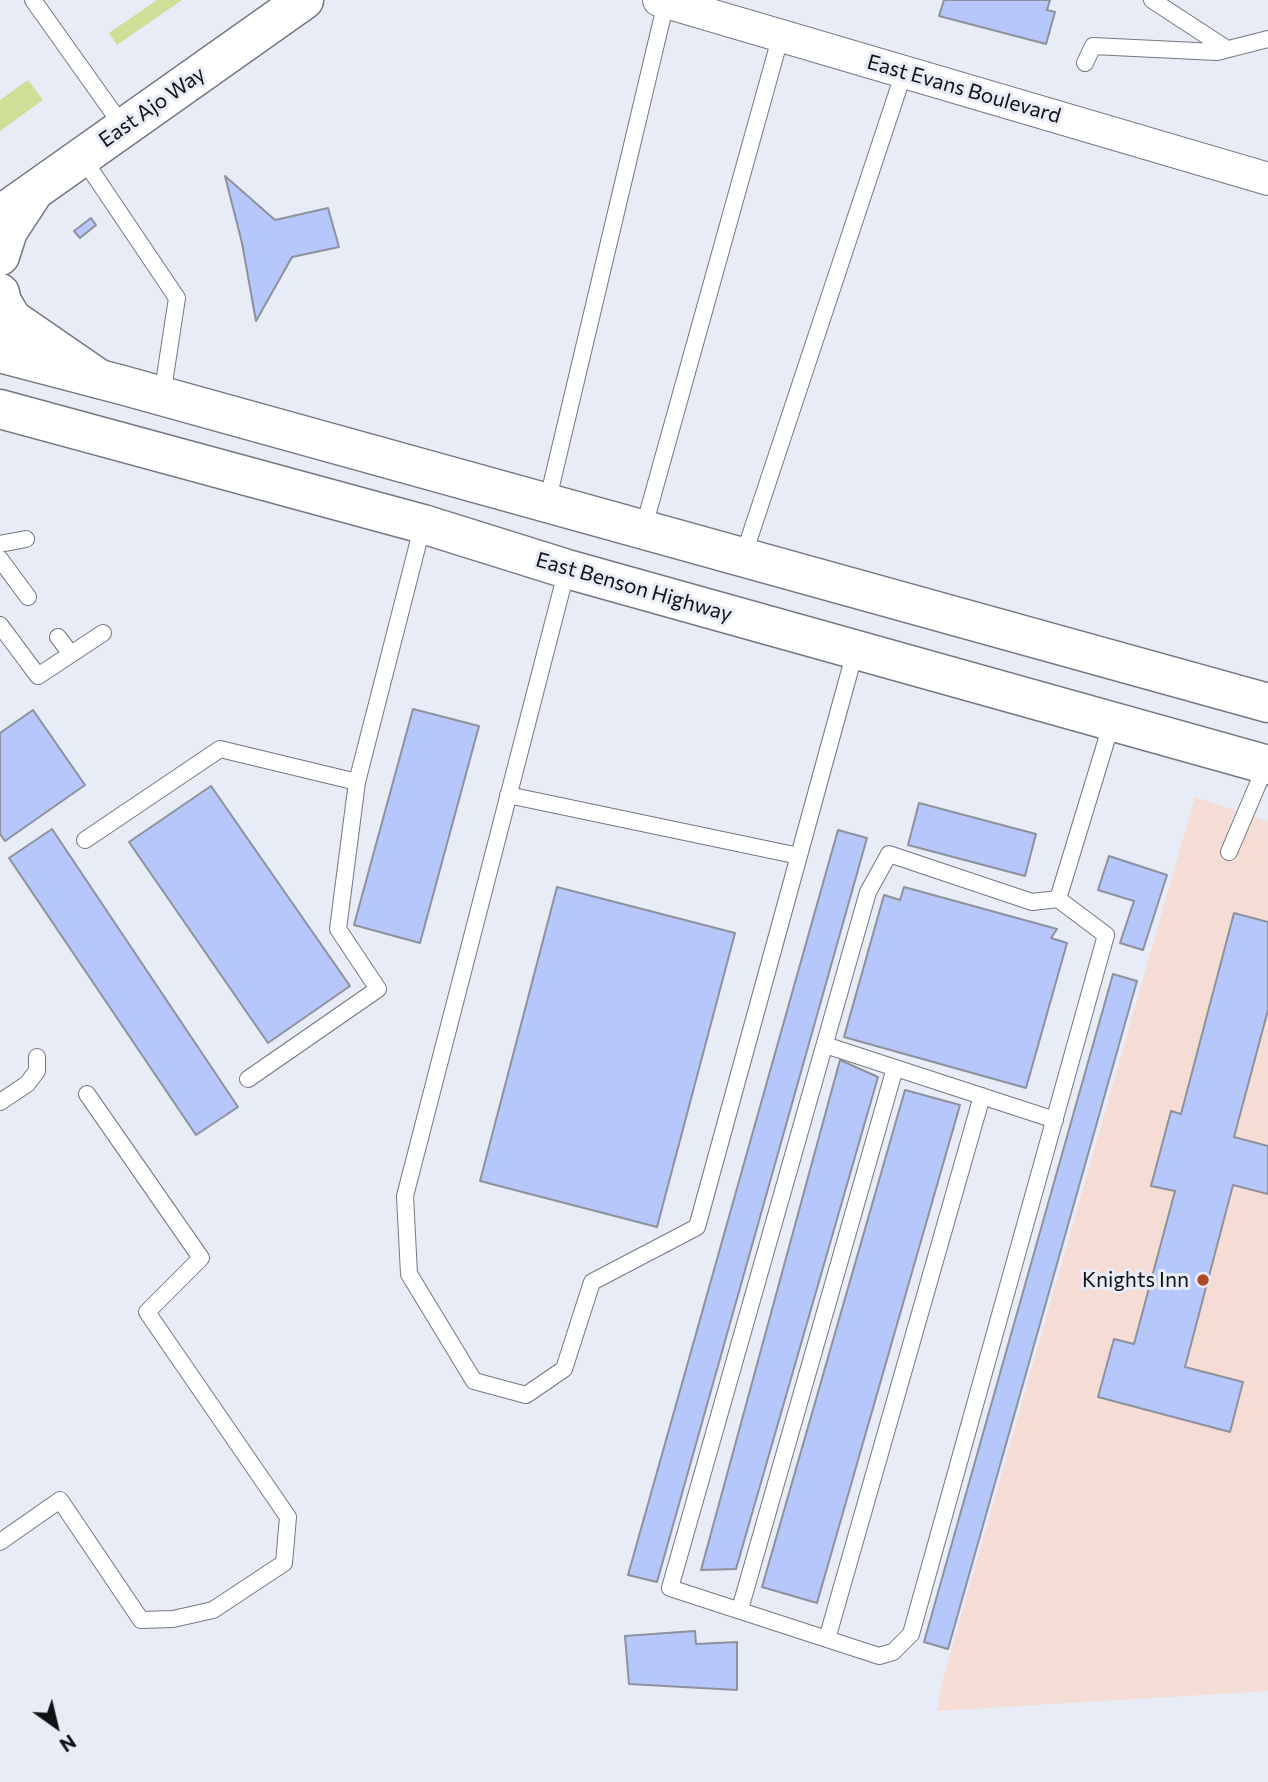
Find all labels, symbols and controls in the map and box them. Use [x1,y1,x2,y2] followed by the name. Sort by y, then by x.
[864,49,1064,129] street label: East Evans Boulevard
[94,61,210,153] street label: East Ajo Way
[533,547,735,627] street label: East Benson Highway
[1082,1267,1189,1293] place label: Knights Inn
[1195,1272,1211,1288] marker: Knights Inn
[21,1691,91,1761] north arrow
[56,1730,80,1757] text: N

